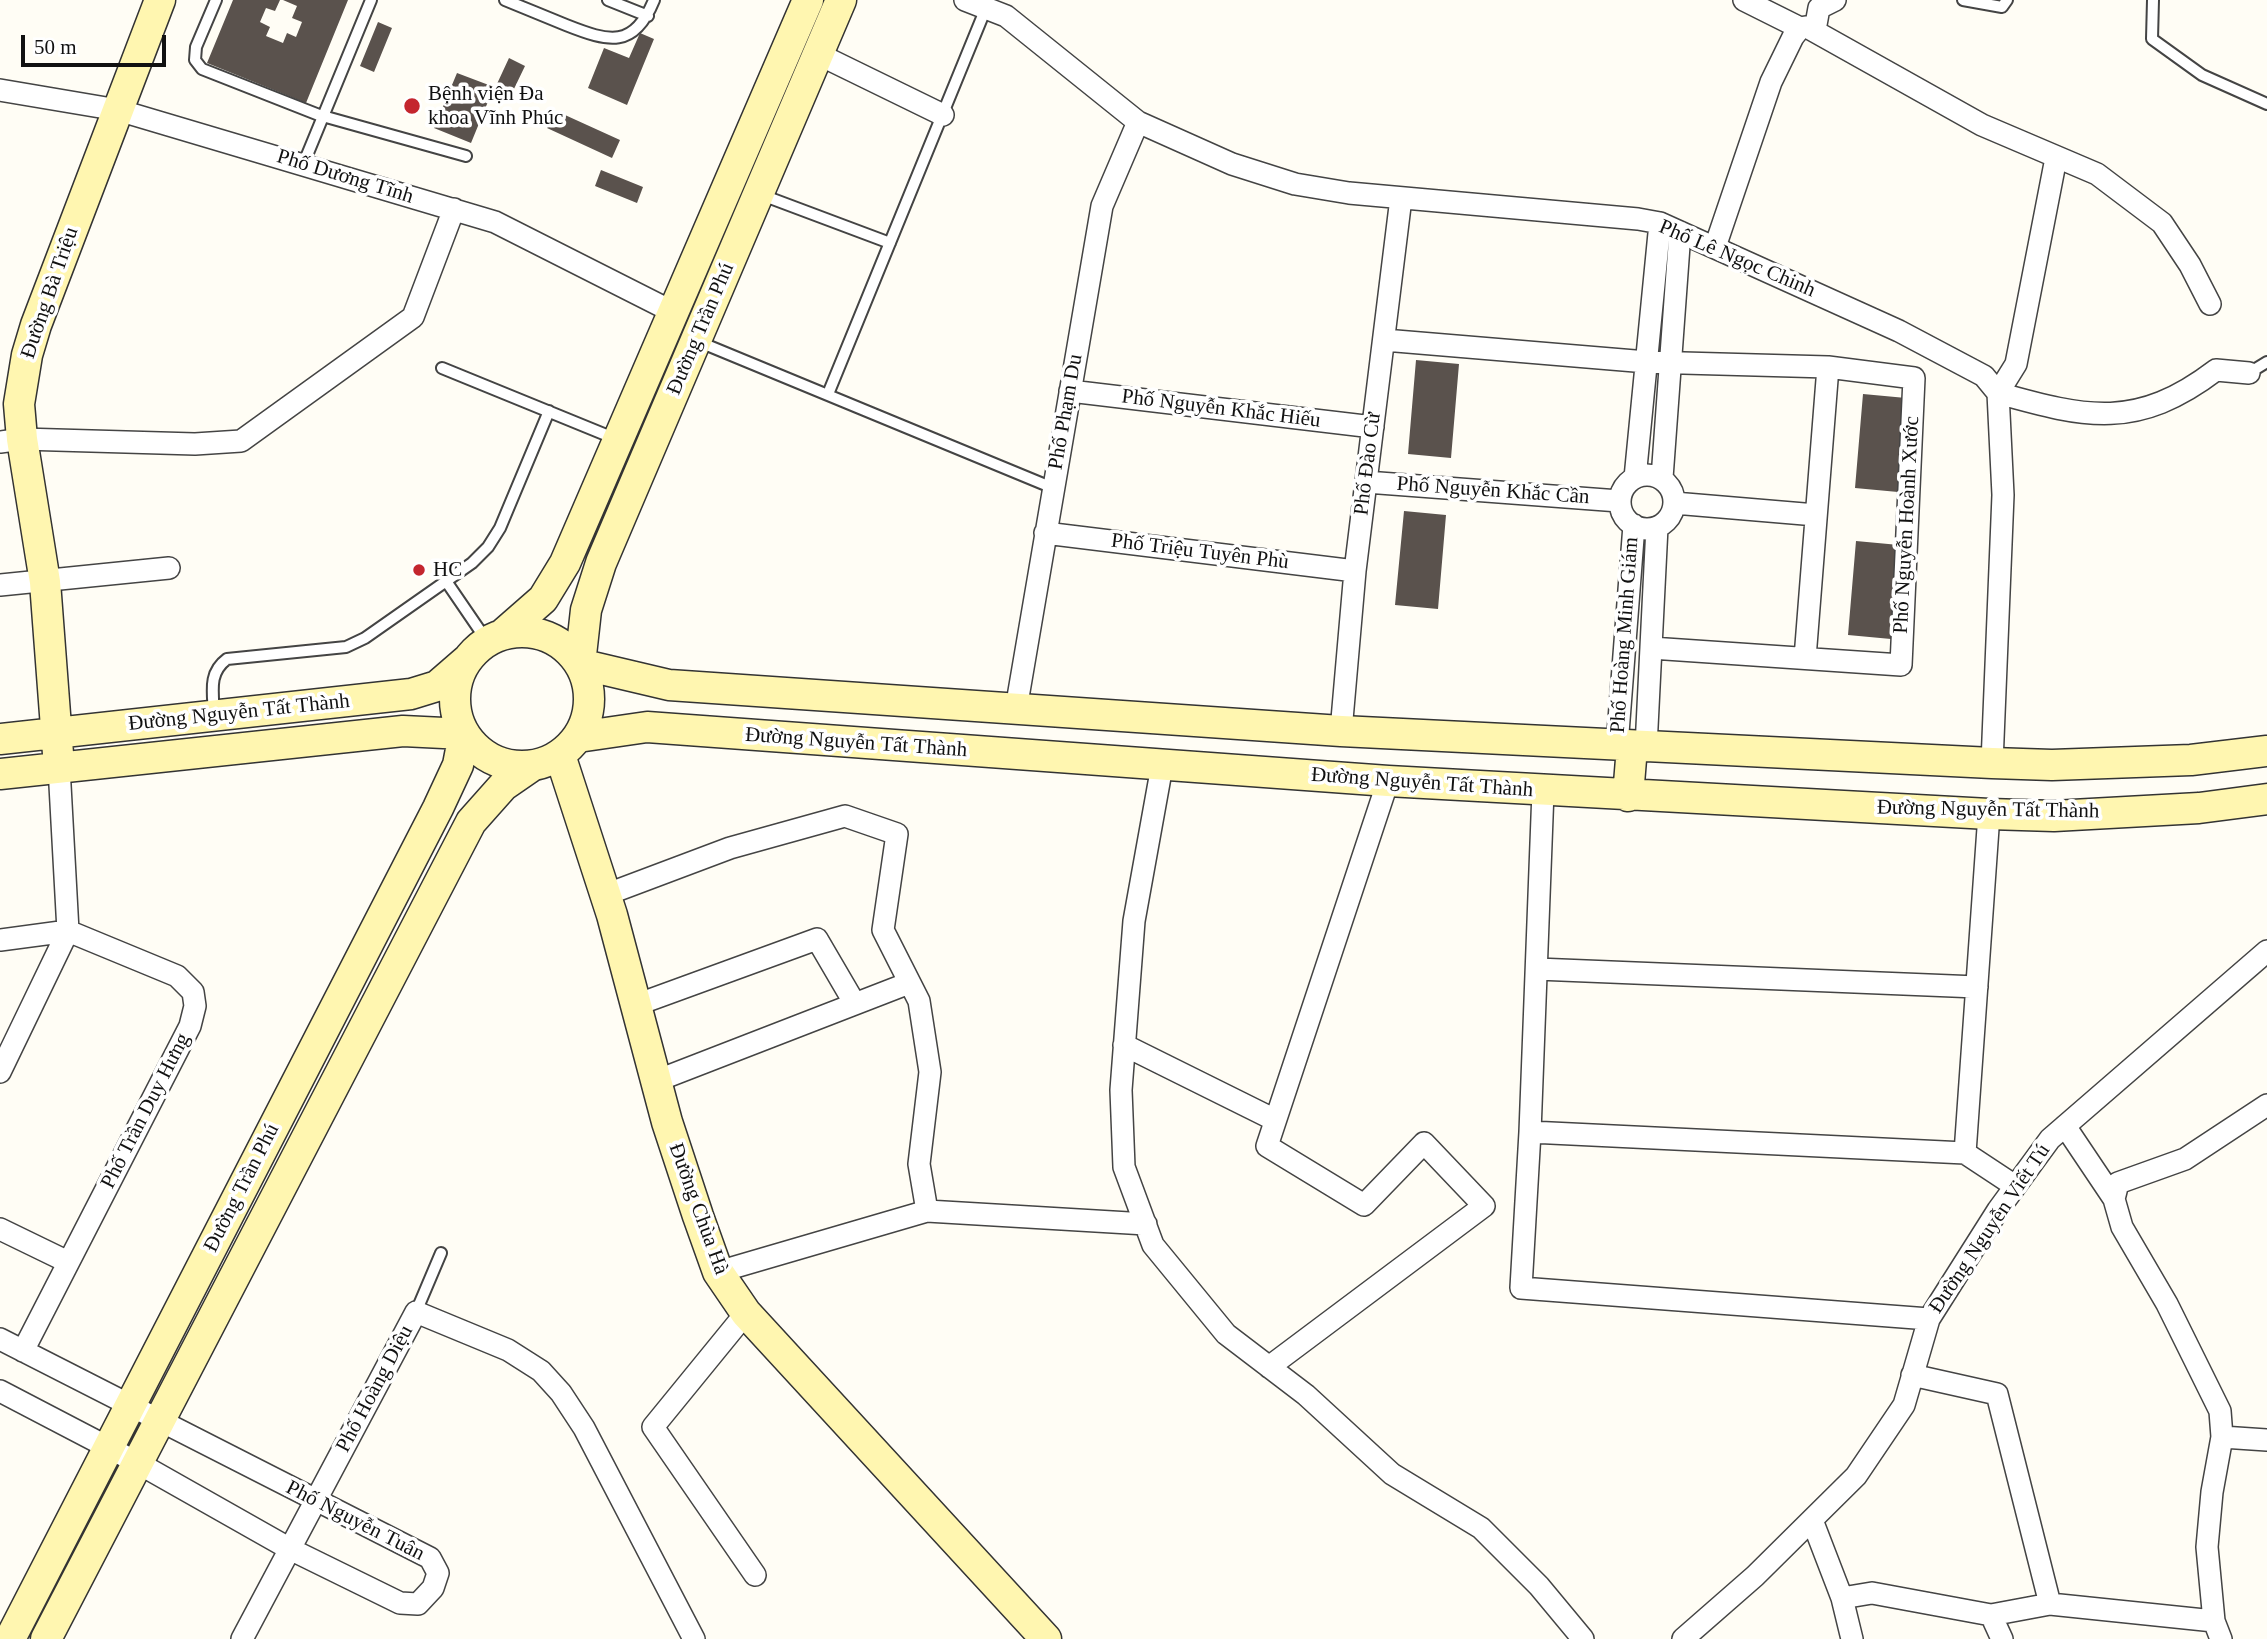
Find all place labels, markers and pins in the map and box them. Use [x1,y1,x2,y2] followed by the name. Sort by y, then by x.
[428,81,563,131] place label: Bệnh viện Đa khoa Vĩnh Phúc
[402,96,422,116] marker: Bệnh viện Đa khoa Vĩnh Phúc
[433,557,462,583] place label: HC
[411,562,427,578] marker: HC

